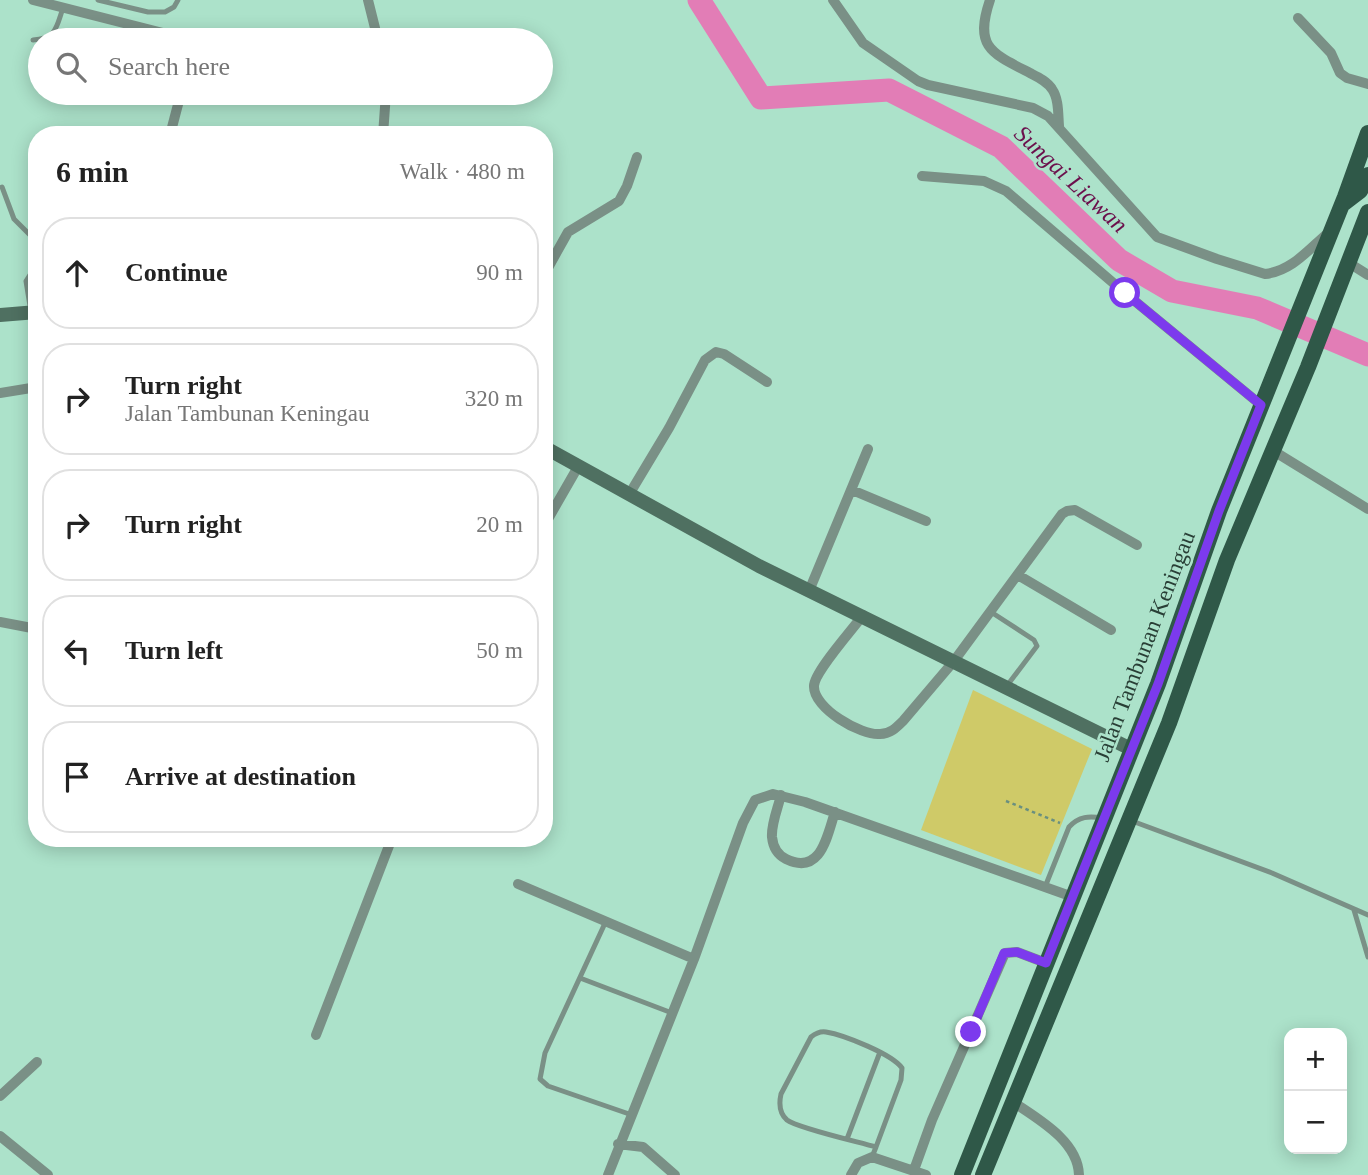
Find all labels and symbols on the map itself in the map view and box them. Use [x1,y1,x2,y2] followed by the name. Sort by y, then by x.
[1009,120,1133,238] water label: Sungai Liawan
[1109,277,1140,308] route start
[1089,527,1200,765] street label: Jalan Tambunan Keningau
[955,1016,986,1047] route end

